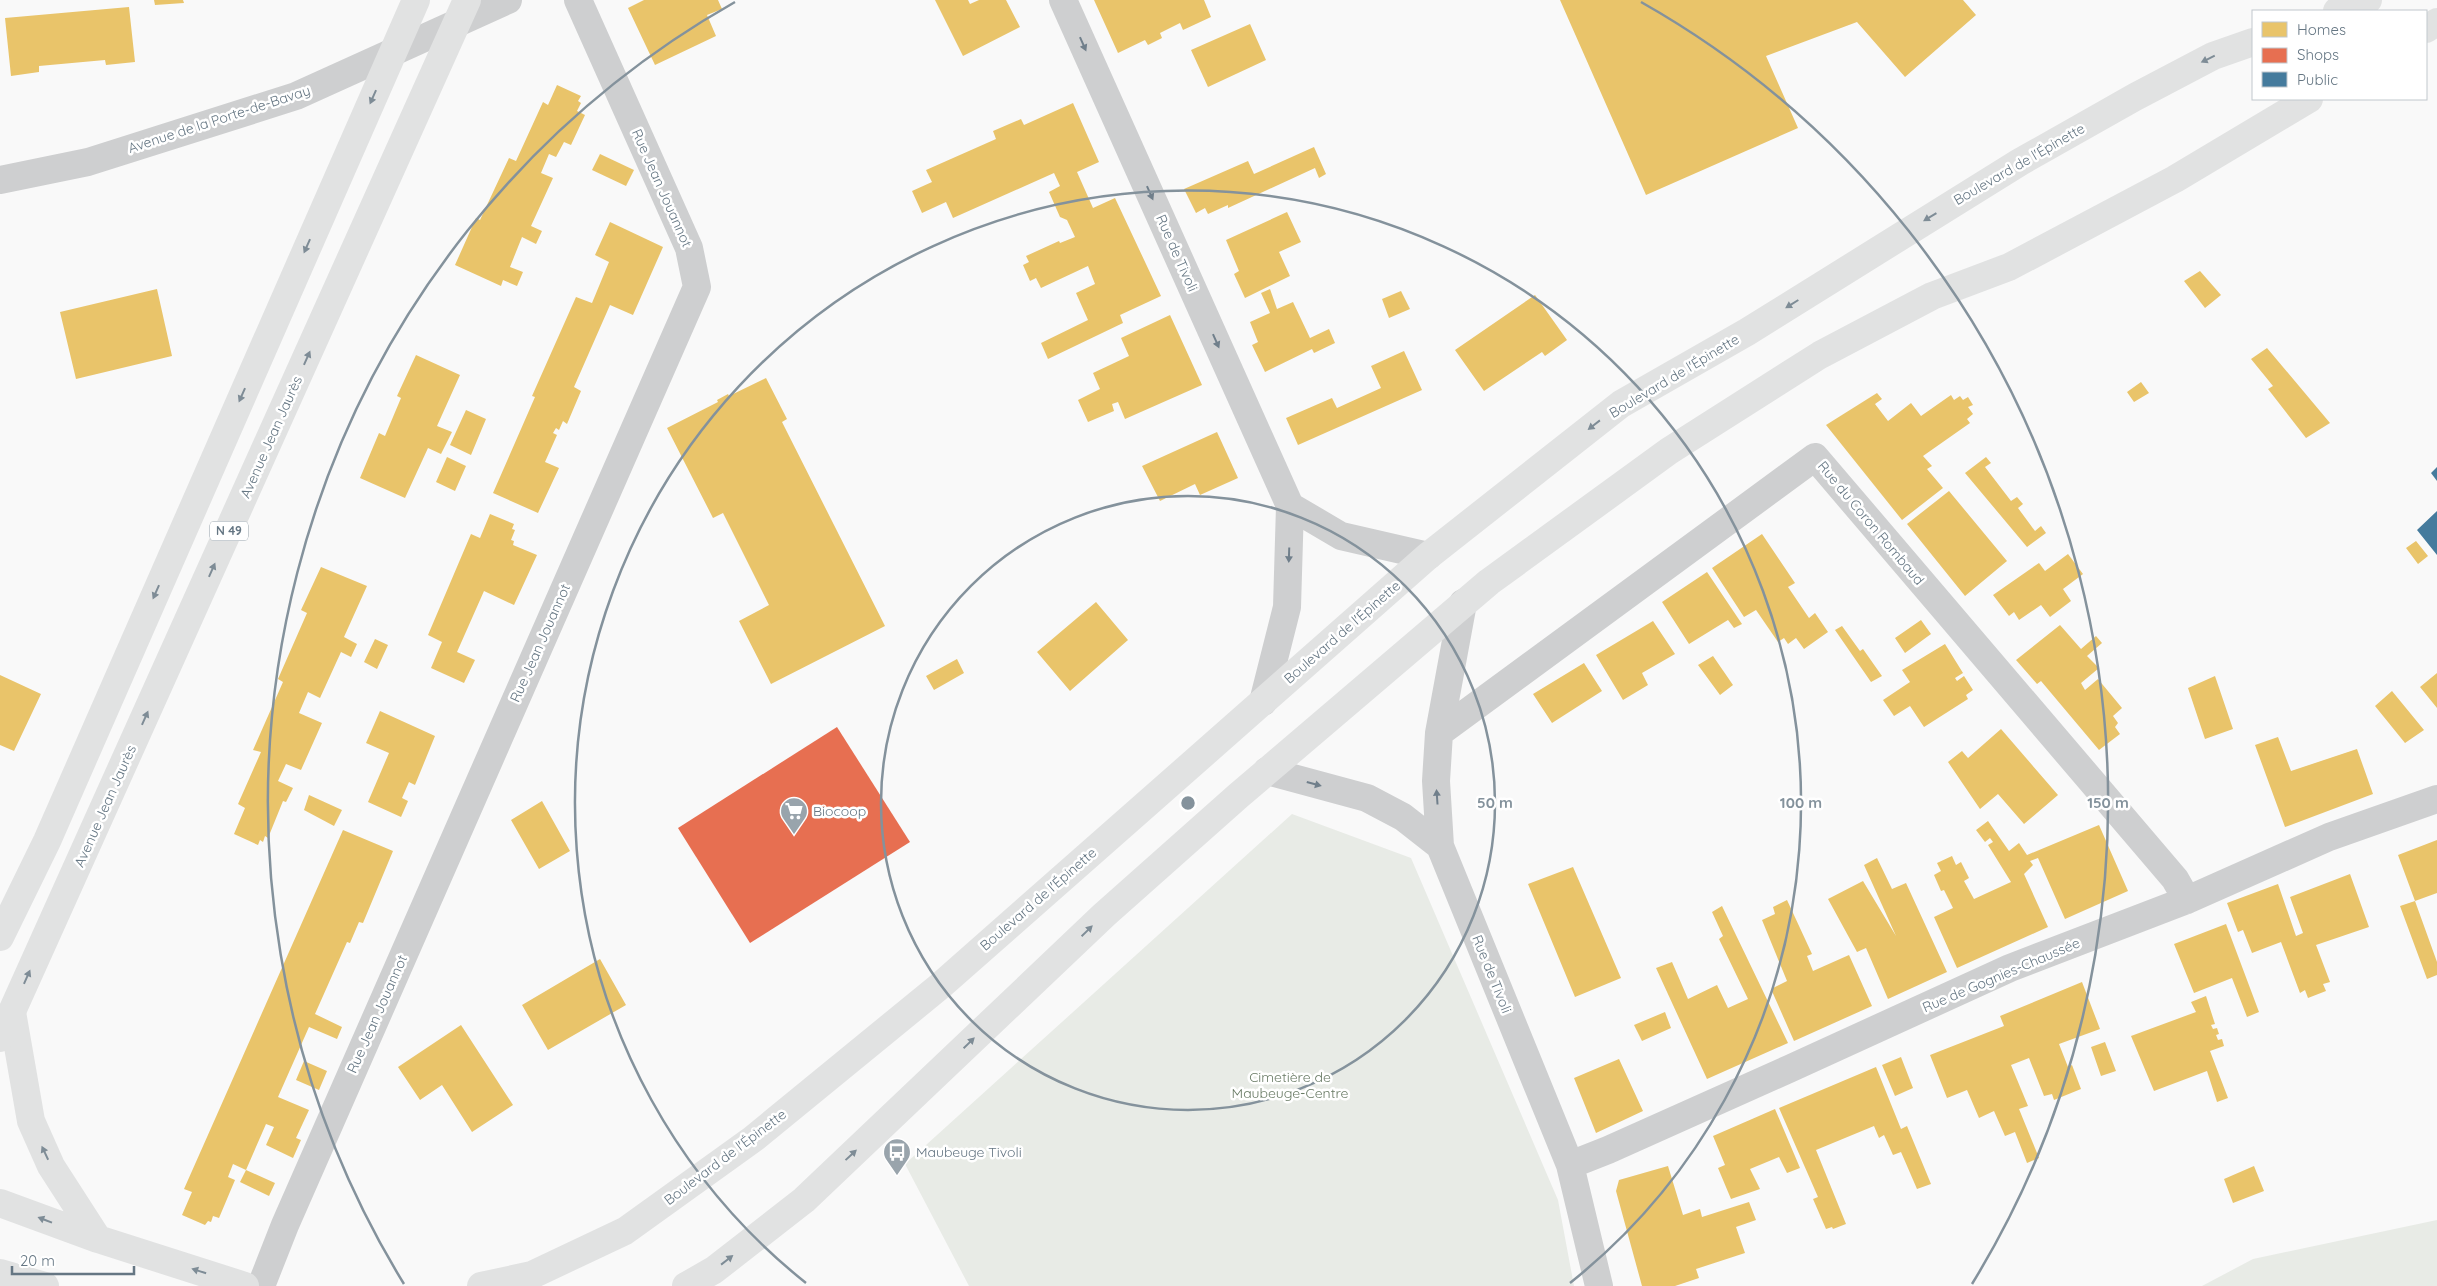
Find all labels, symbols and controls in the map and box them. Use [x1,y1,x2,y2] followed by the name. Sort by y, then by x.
[2252,10,2427,100] legend
[2297,20,2346,39] text: Homes
[1079,37,1088,52] one-way arrow
[2297,45,2339,64] text: Shops
[2201,55,2215,63] one-way arrow
[2297,70,2338,89] text: Public
[126,81,312,157] street label: Avenue de la Porte-de-Bavay
[368,90,376,104] one-way arrow
[1950,119,2088,209] street label: Boulevard de l'Épinette
[628,126,696,250] street label: Rue Jean Jouannot
[1146,186,1154,200] one-way arrow
[1152,212,1202,294] street label: Rue de Tivoli
[1923,212,1936,222] one-way arrow
[303,239,311,253] one-way arrow
[1786,299,1799,309] one-way arrow
[1606,330,1742,422] street label: Boulevard de l'Épinette
[1213,334,1221,348] one-way arrow
[304,351,312,365] one-way arrow
[236,373,306,501] street label: Avenue Jean Jaurès
[238,388,246,402] one-way arrow
[1588,420,1601,431] one-way arrow
[1814,457,1928,589] street label: Rue du Coron Rombaud
[210,522,248,540] road number: N 49
[1284,547,1292,563] one-way arrow
[208,563,216,577] one-way arrow
[1280,576,1404,688] street label: Boulevard de l'Épinette
[506,581,574,705] street label: Rue Jean Jouannot
[152,585,160,599] one-way arrow
[141,711,149,725] one-way arrow
[70,742,140,870] street label: Avenue Jean Jaurès
[1306,780,1321,788] one-way arrow
[1432,789,1440,805] one-way arrow
[1477,793,1513,812] text: 50 m
[1780,793,1822,812] text: 100 m
[2087,793,2129,812] text: 150 m
[1179,794,1197,812] centre of rings
[779,796,809,835] supermarket icon: Biocoop
[813,802,866,820] place label: Biocoop
[976,843,1100,955] street label: Boulevard de l'Épinette
[1080,925,1092,937] one-way arrow
[1468,932,1516,1016] street label: Rue de Tivoli
[1919,934,2083,1016] street label: Rue de Gognies-Chaussée
[343,952,411,1076] street label: Rue Jean Jouannot
[24,970,32,984] one-way arrow
[963,1038,975,1050] one-way arrow
[1232,1068,1348,1102] park label: Cimetière de Maubeuge-Centre
[660,1105,790,1209] street label: Boulevard de l'Épinette
[882,1137,912,1176] bus stop icon: Maubeuge Tivoli
[916,1143,1022,1161] place label: Maubeuge Tivoli
[41,1146,49,1160] one-way arrow
[845,1149,857,1161] one-way arrow
[38,1215,52,1223] one-way arrow
[12,1244,135,1276] scale bar
[20,1251,55,1270] text: 20 m
[720,1254,733,1265] one-way arrow
[191,1267,206,1275] one-way arrow

